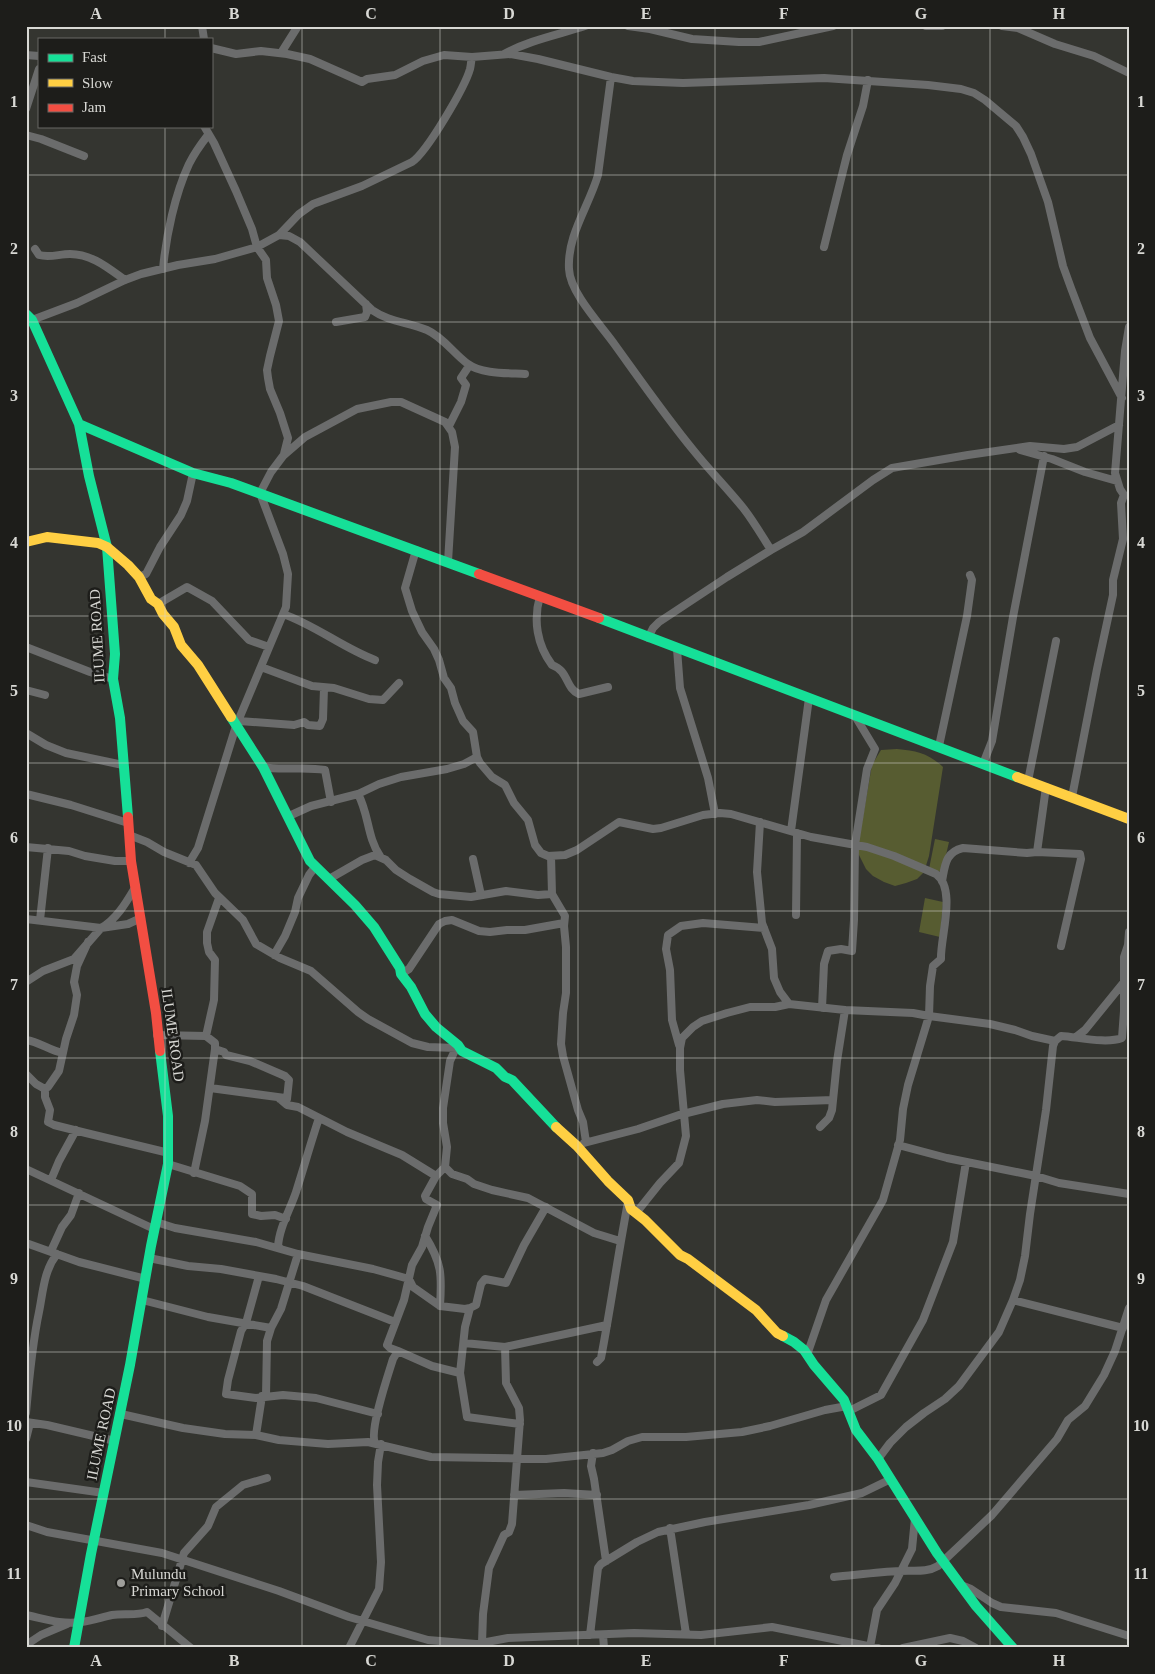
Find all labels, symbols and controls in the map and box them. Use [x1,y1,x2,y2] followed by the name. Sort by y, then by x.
[90,5,102,22] text: A
[229,5,240,22] text: B
[365,5,377,22] text: C
[503,5,515,22] text: D
[641,5,651,22] text: E
[779,5,789,22] text: F
[915,5,928,22] text: G
[1053,5,1066,22] text: H
[38,38,212,128] legend
[82,49,108,65] text: Fast
[82,75,113,91] text: Slow
[10,93,18,110] text: 1
[1137,93,1145,110] text: 1
[82,99,106,115] text: Jam
[10,240,18,257] text: 2
[1137,240,1145,257] text: 2
[10,387,18,404] text: 3
[1137,387,1145,404] text: 3
[10,534,18,551] text: 4
[1137,534,1145,551] text: 4
[87,589,107,683] street label: ILUME ROAD
[10,682,18,699] text: 5
[1137,682,1145,699] text: 5
[10,829,18,846] text: 6
[1137,829,1145,846] text: 6
[10,976,18,993] text: 7
[1137,976,1145,993] text: 7
[159,987,187,1083] street label: ILUME ROAD
[10,1123,18,1140] text: 8
[1137,1123,1145,1140] text: 8
[10,1270,18,1287] text: 9
[1137,1270,1145,1287] text: 9
[83,1386,119,1482] street label: ILUME ROAD
[6,1417,22,1434] text: 10
[1133,1417,1149,1434] text: 10
[6,1565,22,1582] text: 11
[1133,1565,1149,1582] text: 11
[131,1566,225,1599] place label: Mulundu Primary School
[115,1577,127,1589] marker: Mulundu Primary School
[90,1652,102,1669] text: A
[229,1652,240,1669] text: B
[365,1652,377,1669] text: C
[503,1652,515,1669] text: D
[641,1652,651,1669] text: E
[779,1652,789,1669] text: F
[915,1652,928,1669] text: G
[1053,1652,1066,1669] text: H

